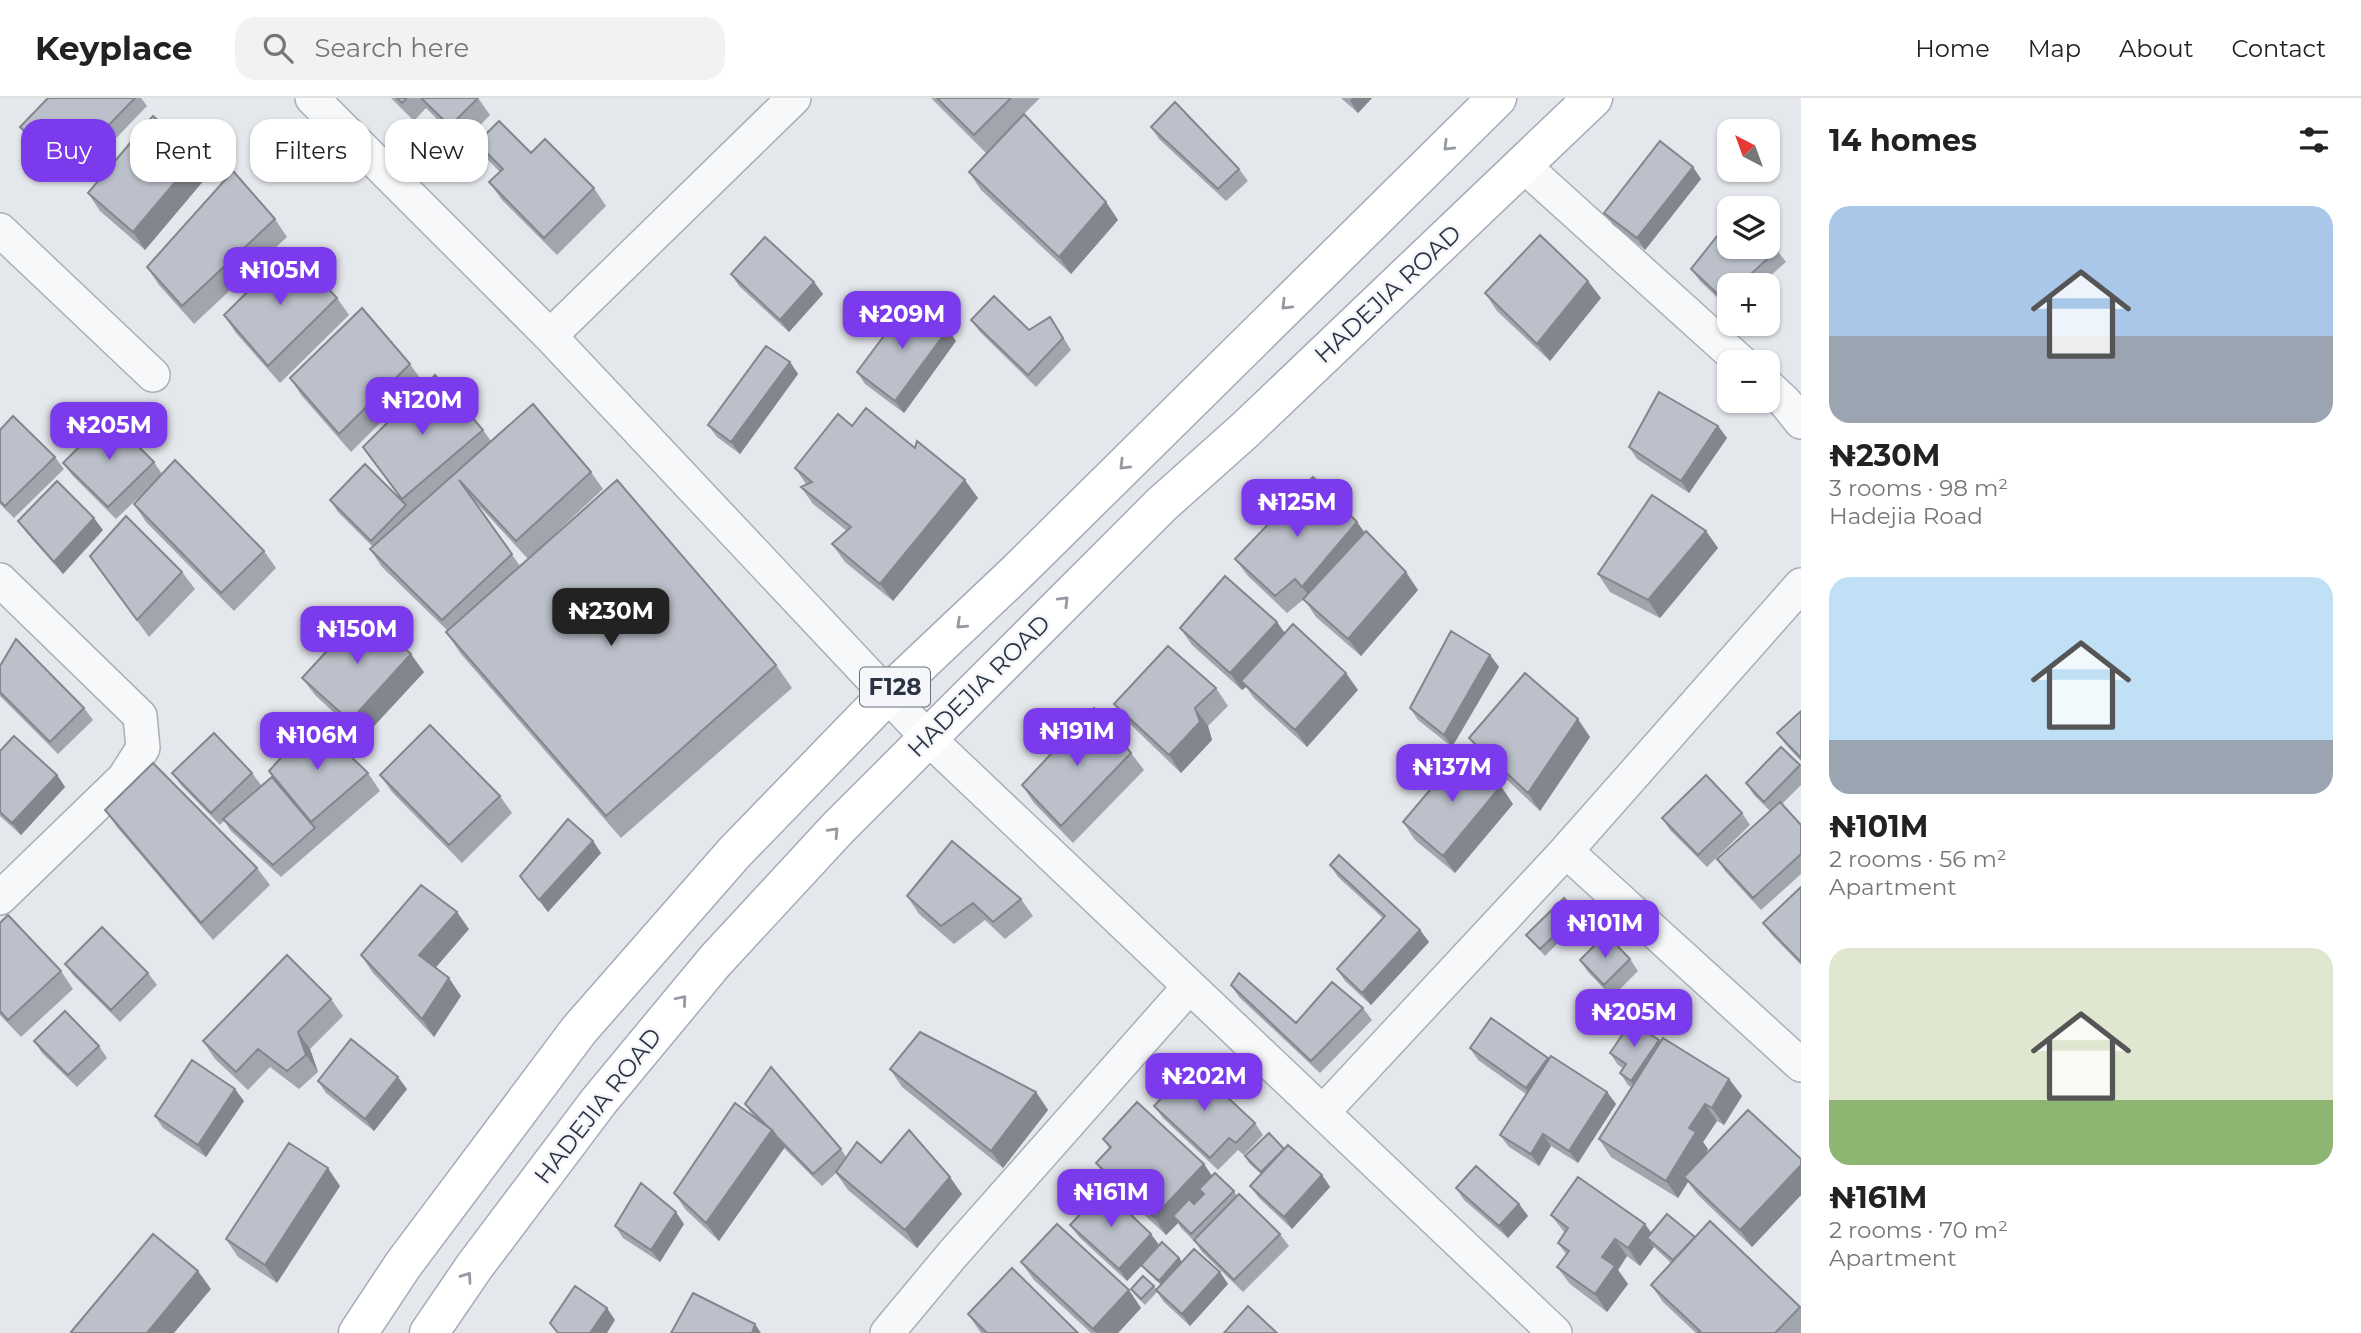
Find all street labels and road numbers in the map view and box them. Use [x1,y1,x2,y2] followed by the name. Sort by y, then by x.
[1308,218,1467,369] street label: HADEJIA ROAD
[901,608,1056,763] street label: HADEJIA ROAD
[860,667,930,706] road number: F128
[528,1022,667,1189] street label: HADEJIA ROAD

